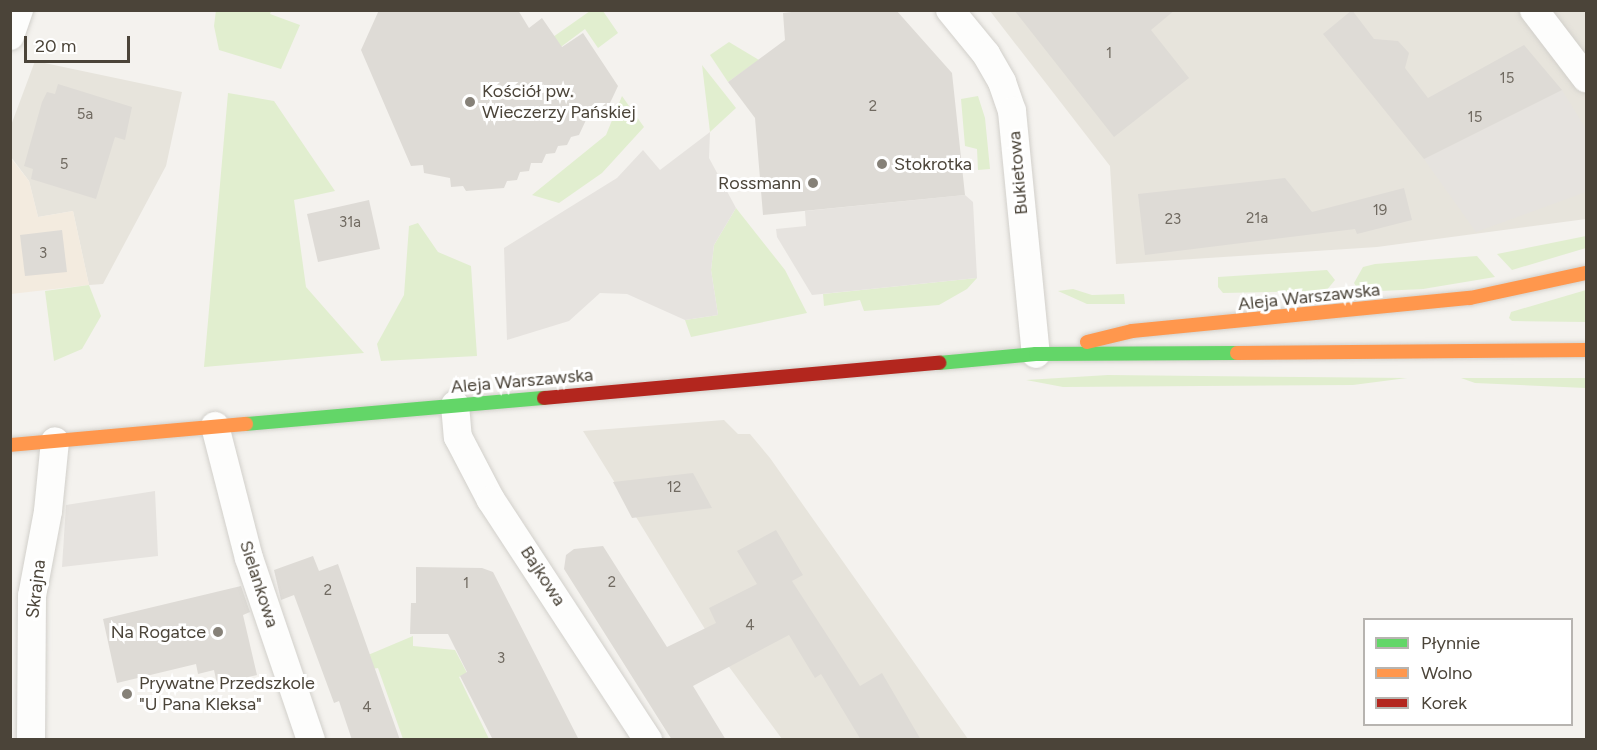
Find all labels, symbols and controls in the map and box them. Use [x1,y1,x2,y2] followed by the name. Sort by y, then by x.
[27,24,134,62] scale bar
[35,35,76,57] text: 20 m
[1106,45,1112,63] house number: 1
[1500,70,1514,88] house number: 15
[482,81,636,124] place label: Kościół pw. Wieczerzy Pańskiej
[463,95,477,109] marker: Kościół pw. Wieczerzy Pańskiej
[869,98,877,116] house number: 2
[77,106,93,124] house number: 5a
[1468,109,1482,127] house number: 15
[1004,130,1032,216] street label: Bukietowa
[894,153,972,175] place label: Stokrotka
[60,156,68,174] house number: 5
[875,157,889,171] marker: Stokrotka
[718,172,801,194] place label: Rossmann
[806,176,820,190] marker: Rossmann
[1373,202,1387,220] house number: 19
[1246,210,1268,228] house number: 21a
[1165,211,1181,229] house number: 23
[339,214,361,232] house number: 31a
[39,245,47,263] house number: 3
[1237,279,1381,315] street label: Aleja Warszawska
[450,364,594,398] street label: Aleja Warszawska
[667,479,681,497] house number: 12
[235,538,283,630] street label: Sielankowa
[516,542,570,610] street label: Bajkowa
[22,558,50,620] street label: Skrajna
[608,574,616,592] house number: 2
[463,575,469,593] house number: 1
[324,582,332,600] house number: 2
[745,617,755,635] house number: 4
[1363,618,1573,726] legend
[111,621,206,643] place label: Na Rogatce
[211,625,225,639] marker: Na Rogatce
[1421,632,1480,654] text: Płynnie
[497,650,505,668] house number: 3
[1421,662,1472,684] text: Wolno
[139,673,315,716] place label: Prywatne Przedszkole "U Pana Kleksa"
[120,687,134,701] marker: Prywatne Przedszkole "U Pana Kleksa"
[1421,692,1467,714] text: Korek
[362,699,372,717] house number: 4

